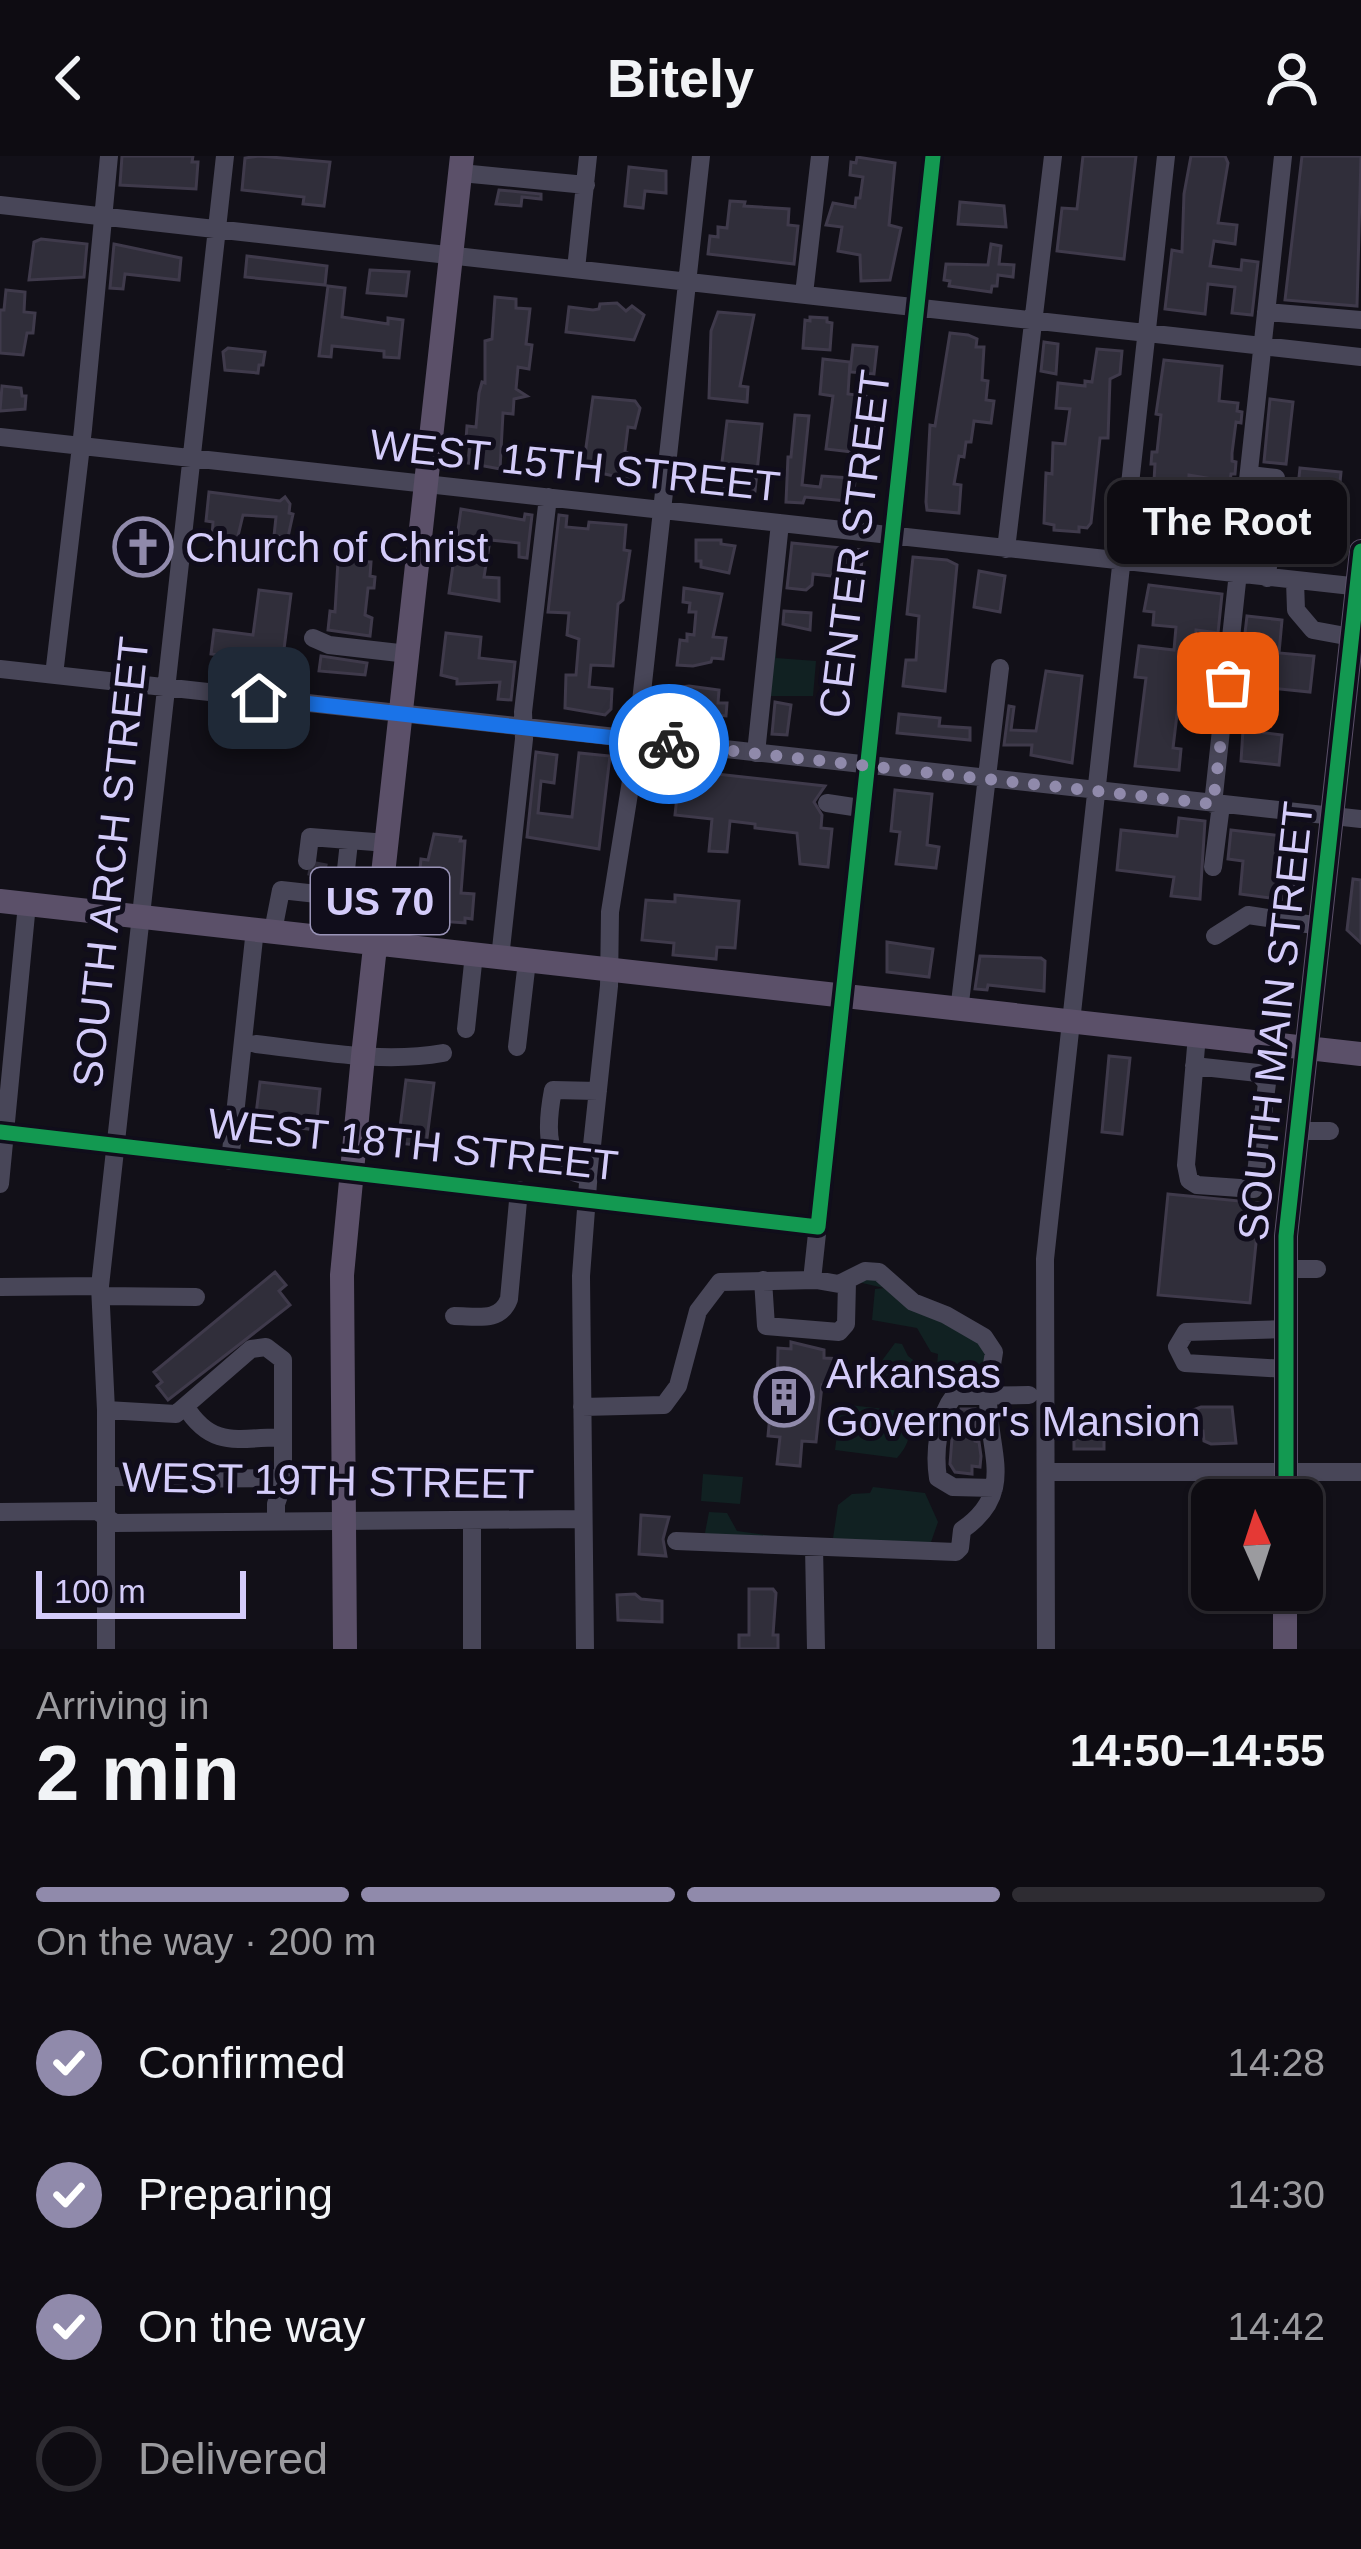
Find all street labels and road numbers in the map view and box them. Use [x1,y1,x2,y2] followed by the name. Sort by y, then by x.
[810,367,899,721] street label: CENTER STREET
[367,421,782,510] street label: WEST 15TH STREET
[63,634,158,1090] street label: SOUTH ARCH STREET
[1229,799,1322,1243] street label: SOUTH MAIN STREET
[311,868,449,934] road number: US 70
[205,1100,620,1189] street label: WEST 18TH STREET
[121,1453,535,1508] street label: WEST 19TH STREET

